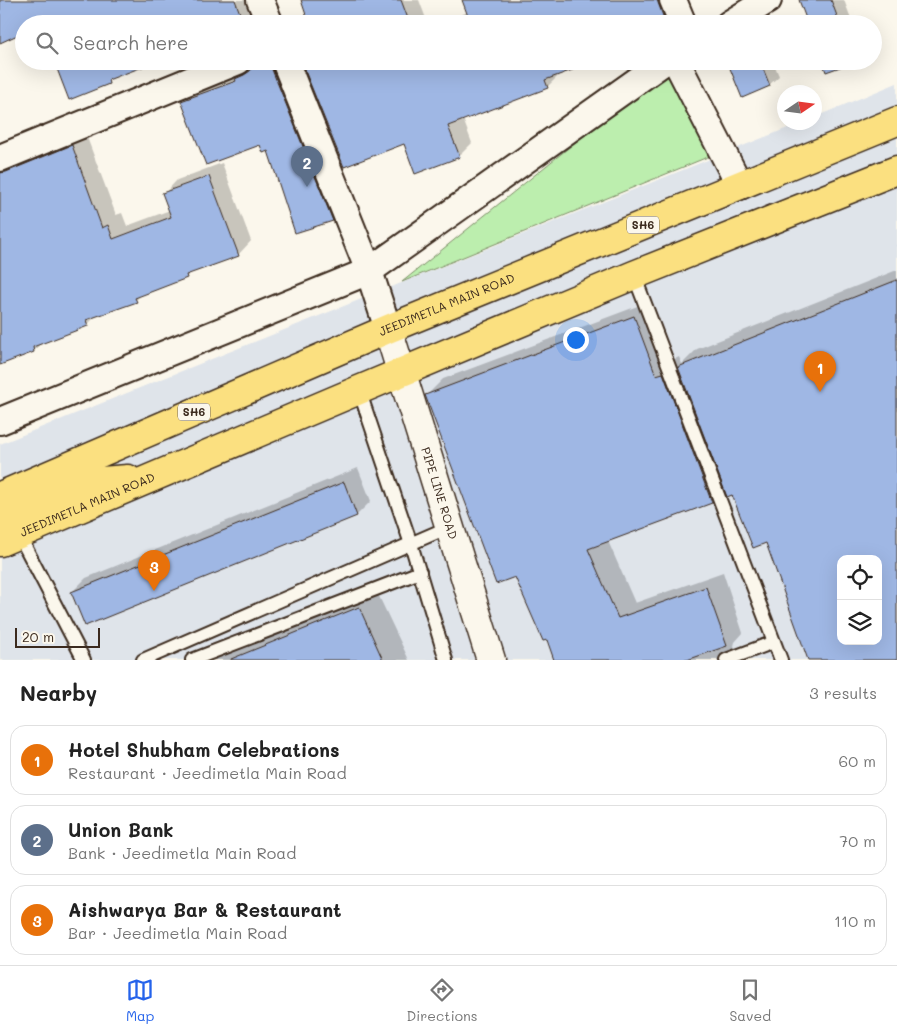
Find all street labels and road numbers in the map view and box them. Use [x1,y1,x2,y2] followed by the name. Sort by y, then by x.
[627,216,659,234] road number: SH6
[376,269,517,339] street label: JEEDIMETLA MAIN ROAD
[178,404,210,421] road number: SH6
[418,445,462,541] street label: PIPE LINE ROAD
[17,468,157,540] street label: JEEDIMETLA MAIN ROAD

